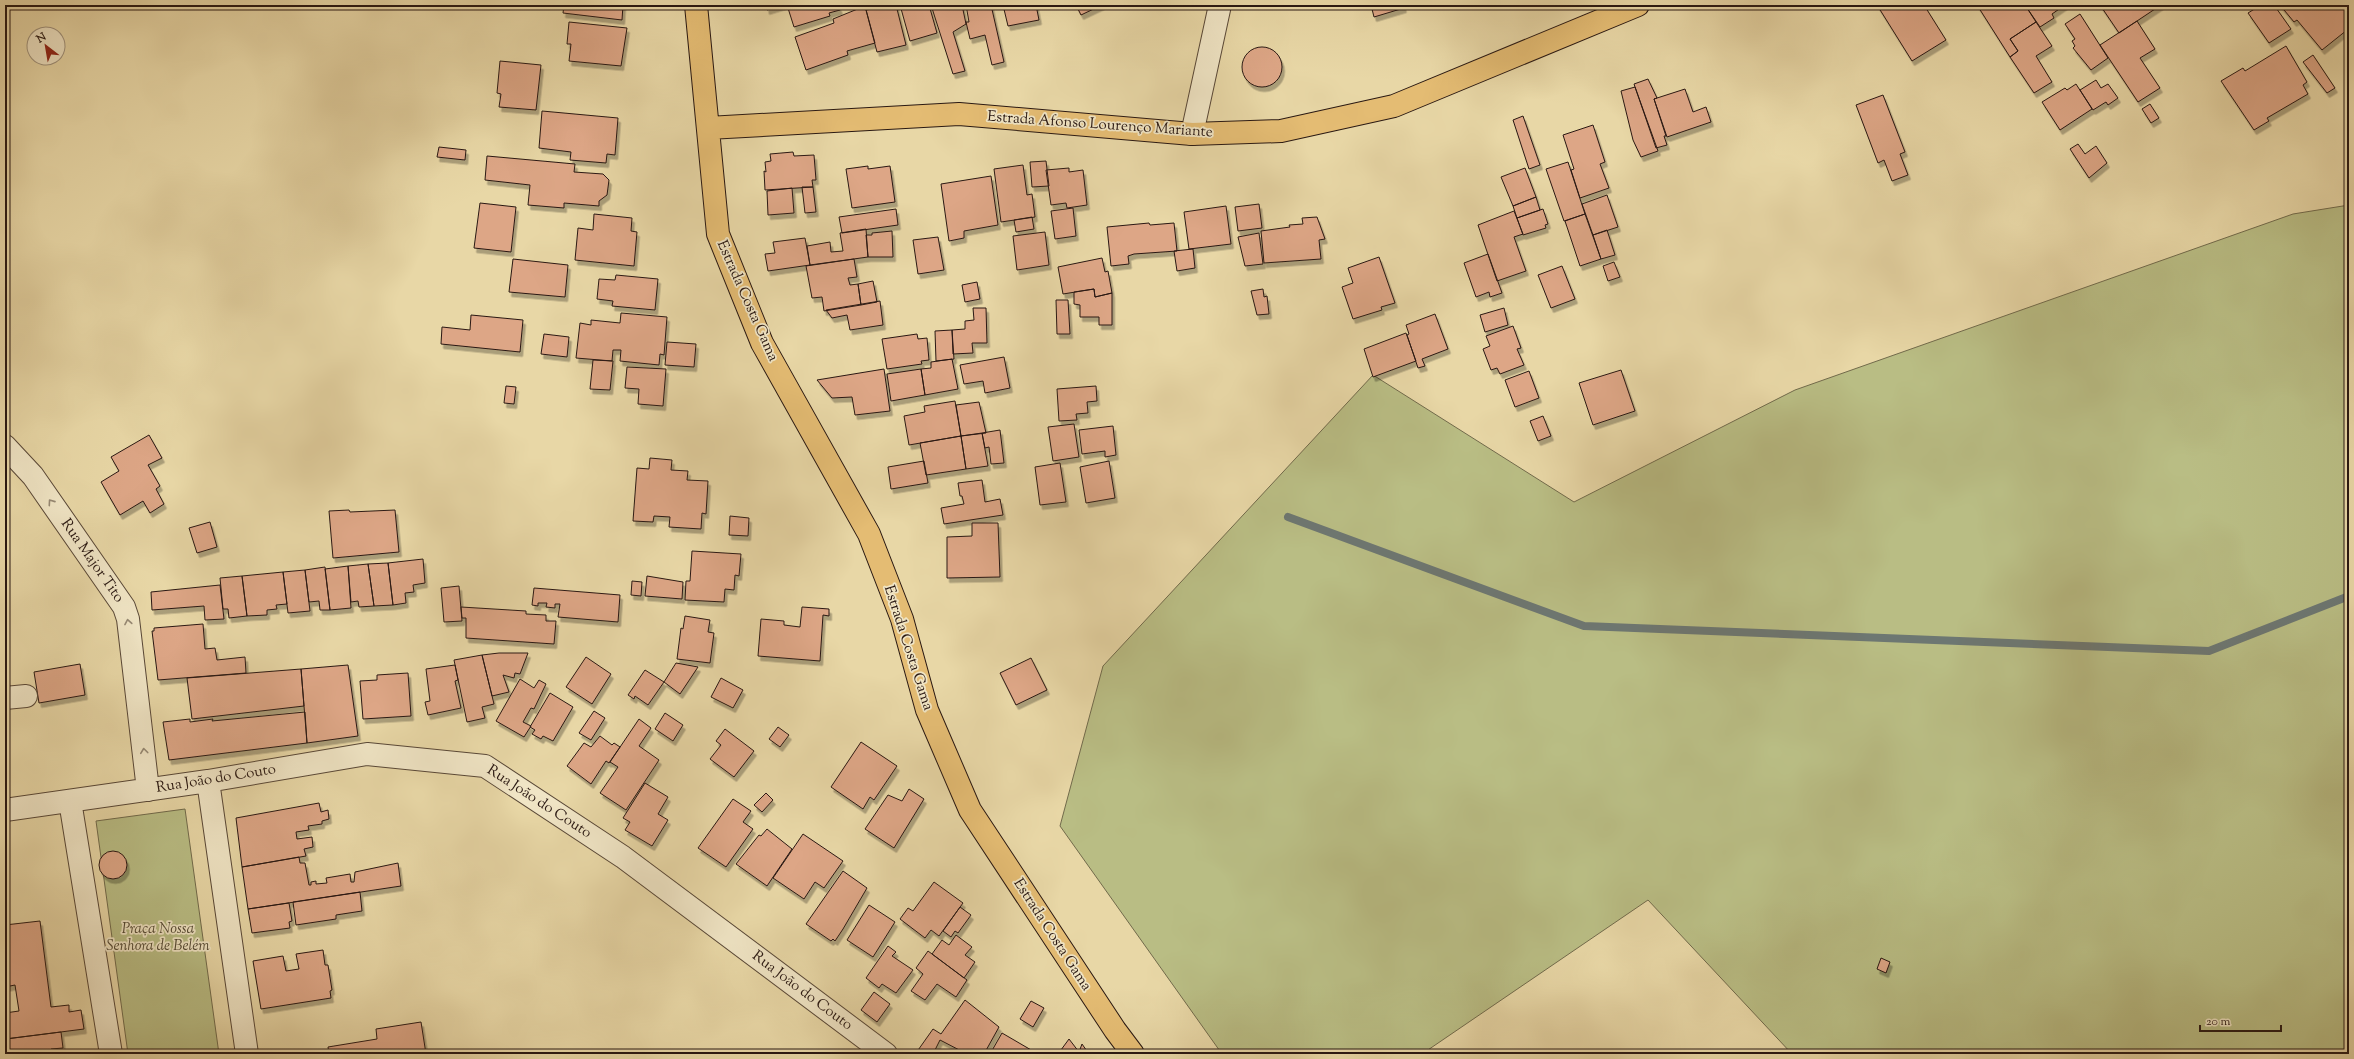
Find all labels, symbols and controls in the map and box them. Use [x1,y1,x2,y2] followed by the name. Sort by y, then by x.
[26,26,66,66] north arrow
[33,29,49,48] text: N
[987,107,1213,143] street label: Estrada Afonso Lourenço Mariante
[711,237,783,365] street label: Estrada Costa Gama
[49,499,56,506] one-way arrow
[55,515,129,607] street label: Rua Major Tito
[878,583,938,713] street label: Estrada Costa Gama
[124,619,133,625] one-way arrow
[140,748,149,754] one-way arrow
[154,759,278,799] street label: Rua João do Couto
[482,760,596,844] street label: Rua João do Couto
[1008,875,1096,996] street label: Estrada Costa Gama
[106,919,210,957] park label: Praça Nossa Senhora de Belém
[747,946,857,1036] street label: Rua João do Couto
[2200,1007,2281,1033] scale bar
[2206,1013,2231,1031] text: 20 m

